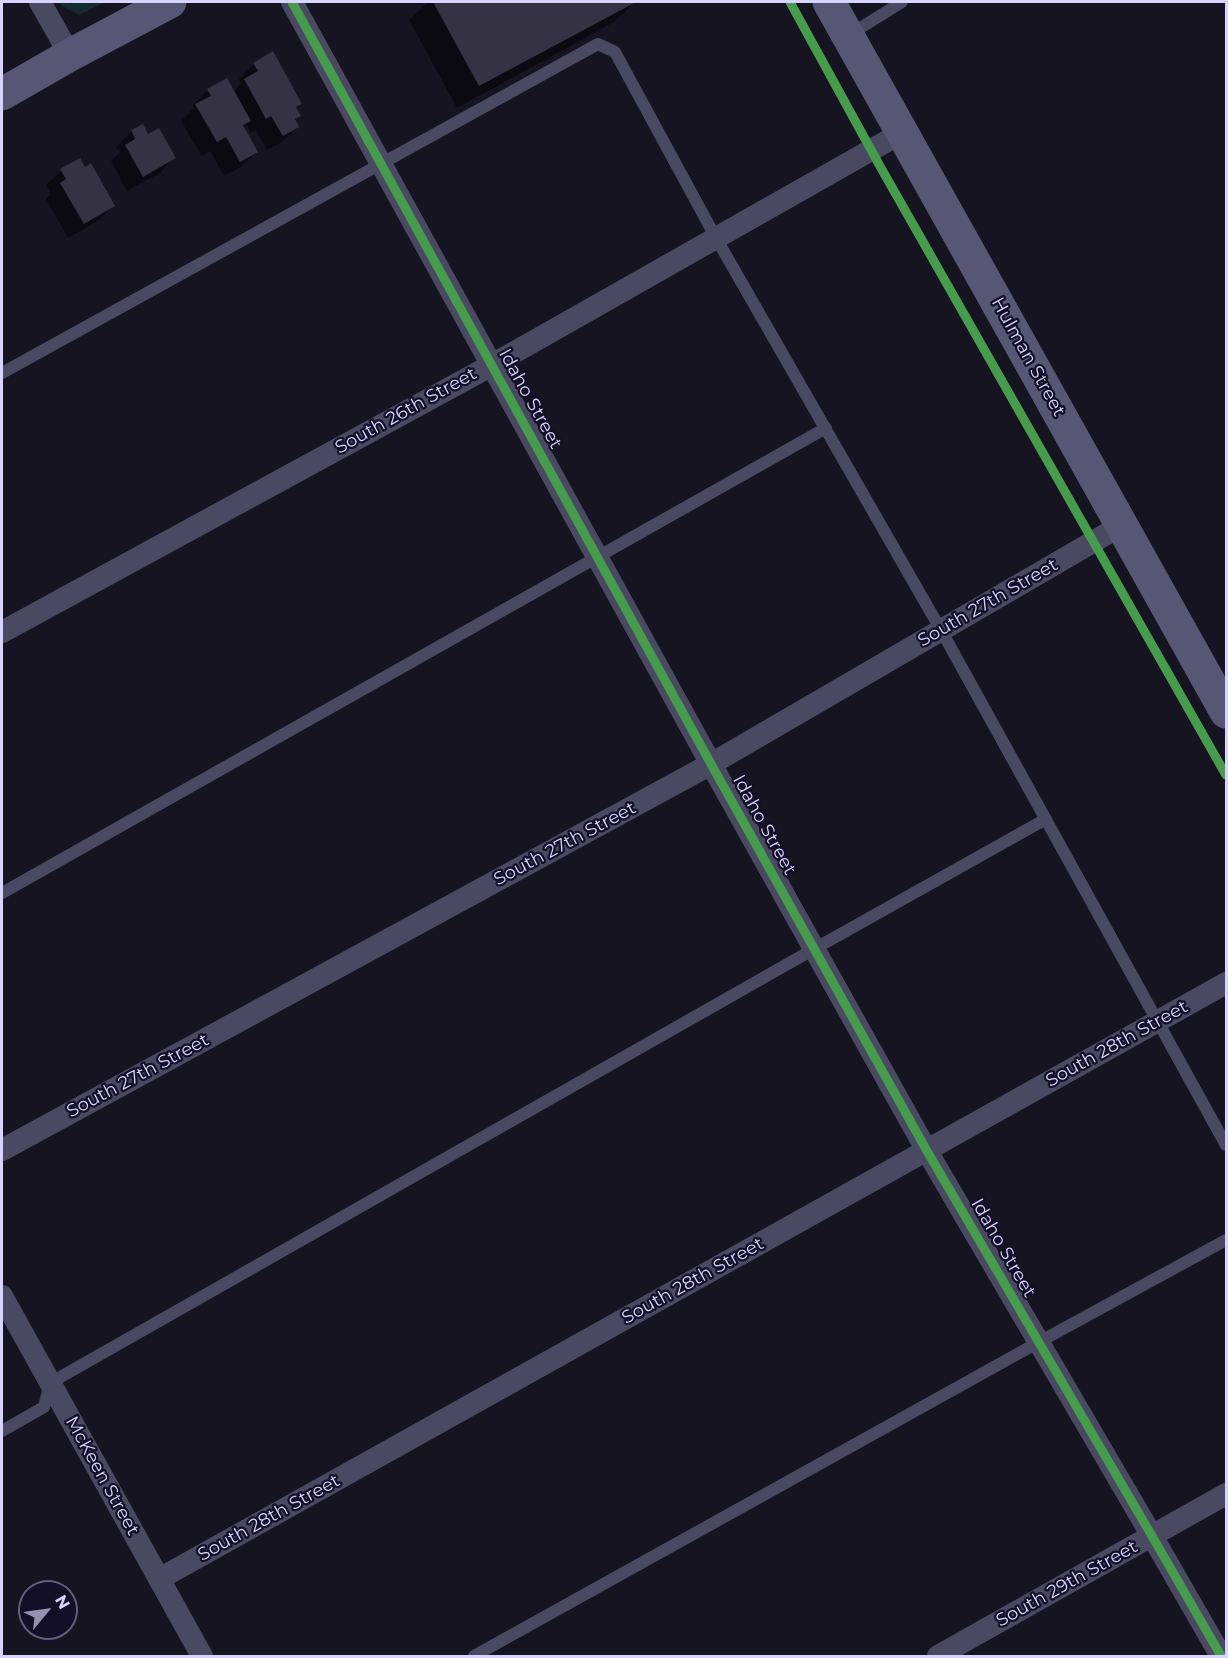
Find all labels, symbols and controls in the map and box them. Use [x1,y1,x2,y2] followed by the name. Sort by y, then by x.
[986,294,1070,420] street label: Hulman Street
[494,345,566,453] street label: Idaho Street
[331,363,481,459] street label: South 26th Street
[914,554,1062,652] street label: South 27th Street
[728,771,800,879] street label: Idaho Street
[490,797,640,891] street label: South 27th Street
[1042,996,1192,1092] street label: South 28th Street
[63,1029,213,1123] street label: South 27th Street
[966,1195,1040,1301] street label: Idaho Street
[618,1233,768,1329] street label: South 28th Street
[60,1413,144,1539] street label: McKeen Street
[194,1470,344,1566] street label: South 28th Street
[992,1536,1142,1632] street label: South 29th Street
[18,1580,78,1640] north arrow
[51,1592,74,1612] text: N

